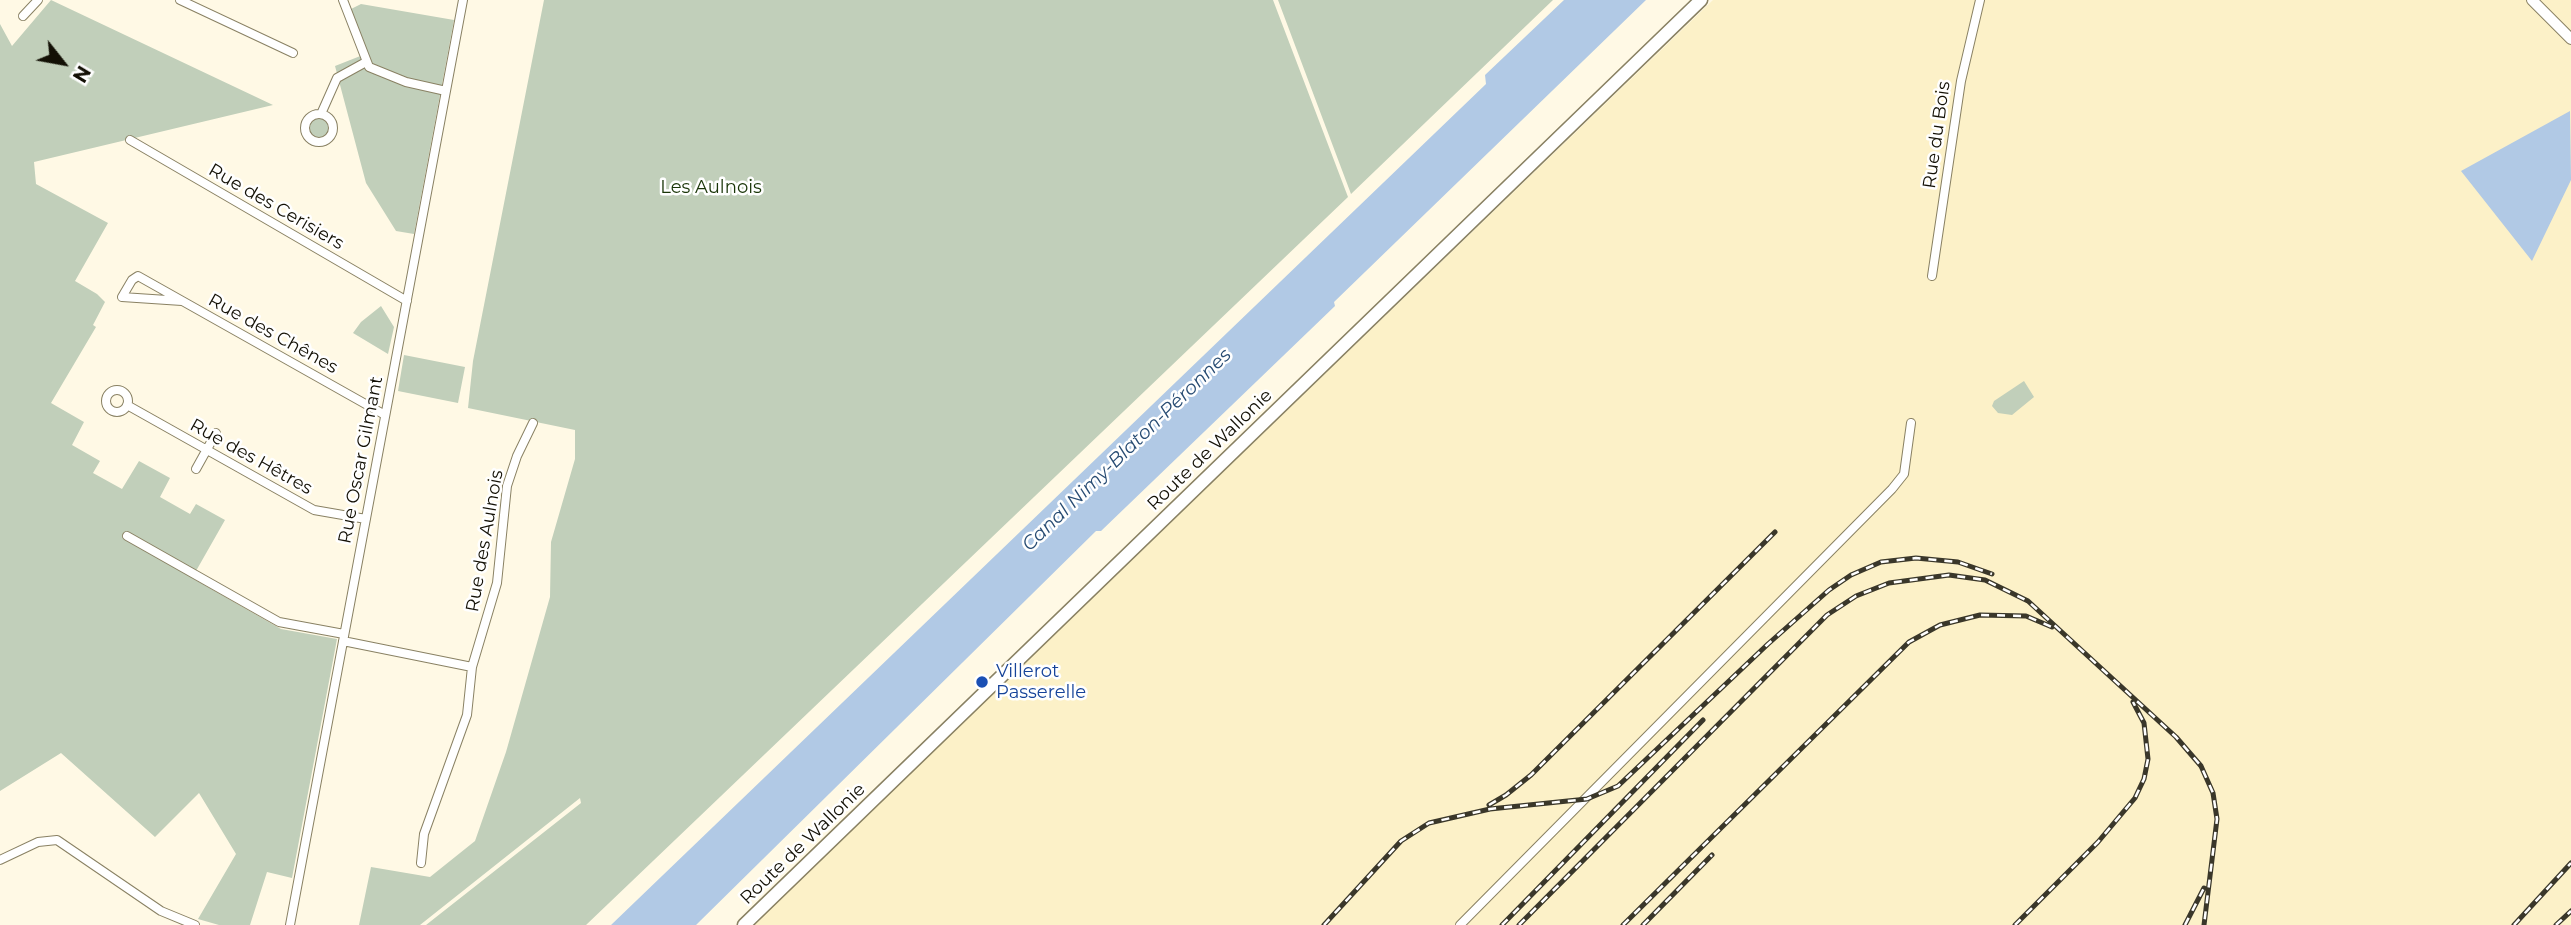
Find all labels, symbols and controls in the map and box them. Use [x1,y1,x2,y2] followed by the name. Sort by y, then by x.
[28,28,98,98] north arrow
[68,62,95,87] text: N
[1919,80,1955,190] street label: Rue du Bois
[204,159,348,255] street label: Rue des Cerisiers
[660,177,762,199] park label: Les Aulnois
[204,289,342,379] street label: Rue des Chênes
[1018,344,1236,556] water label: Canal Nimy-Blaton-Péronnes
[334,374,388,546] street label: Rue Oscar Gilmant
[1143,385,1277,515] street label: Route de Wallonie
[186,414,316,500] street label: Rue des Hêtres
[462,468,508,614] street label: Rue des Aulnois
[996,661,1086,704] place label: Villerot Passerelle
[974,674,990,690] marker: Villerot Passerelle
[736,779,870,909] street label: Route de Wallonie

